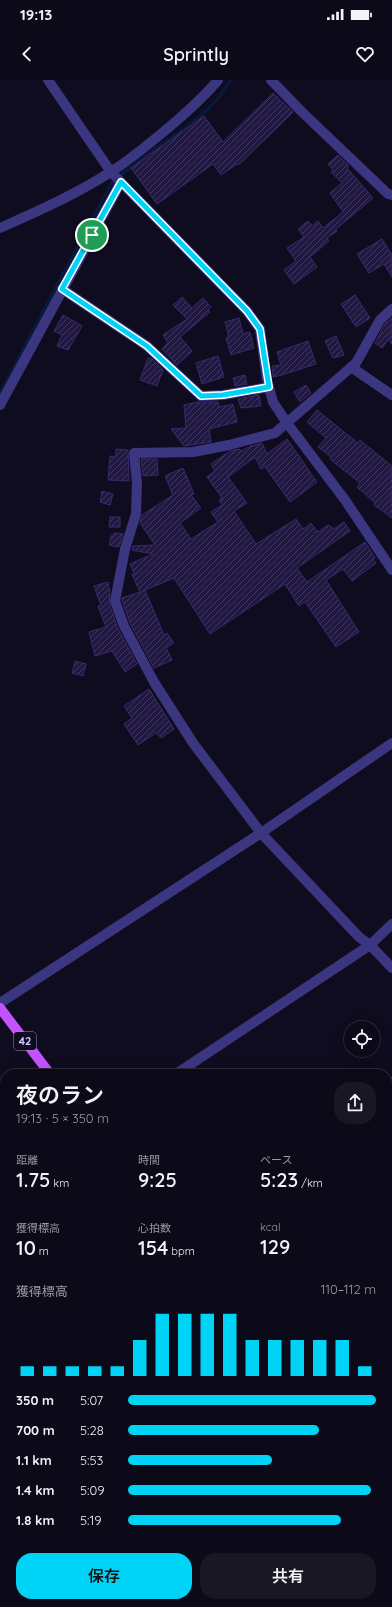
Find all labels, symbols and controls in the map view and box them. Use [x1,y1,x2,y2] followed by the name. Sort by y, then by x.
[20,5,52,24] text: 19:13
[16,43,38,65] icon: back
[163,43,229,66] text: Sprintly
[354,43,376,65] icon: heart
[75,218,109,252] pin
[81,224,103,246] icon: arrive
[344,1021,380,1057] map controls
[344,1021,380,1057] button: locate
[14,1032,36,1050] road number: 42
[16,1081,104,1109] text: 夜のラン
[334,1082,376,1124] button: share
[16,1110,109,1126] text: 19:13 · 5 × 350 m
[16,1153,38,1167] text: 距離
[138,1153,160,1167] text: 時間
[260,1153,292,1167] text: ペース
[16,1167,50,1192] text: 1.75
[138,1167,177,1192] text: 9:25
[260,1167,298,1192] text: 5:23
[50,1176,69,1190] text: km
[298,1176,323,1190] text: /km
[260,1220,281,1234] text: kcal
[16,1221,60,1235] text: 獲得標高
[138,1221,171,1235] text: 心拍数
[260,1234,290,1259] text: 129
[16,1235,36,1260] text: 10
[138,1235,168,1260] text: 154
[36,1244,49,1258] text: m
[168,1244,195,1258] text: bpm
[320,1281,376,1297] text: 110–112 m
[16,1283,68,1299] text: 獲得標高
[16,1392,54,1408] text: 350 m
[80,1392,103,1408] text: 5:07
[16,1422,55,1438] text: 700 m
[80,1422,104,1438] text: 5:28
[16,1452,52,1468] text: 1.1 km
[80,1452,103,1468] text: 5:53
[16,1482,55,1498] text: 1.4 km
[80,1482,105,1498] text: 5:09
[16,1512,54,1528] text: 1.8 km
[80,1512,102,1528] text: 5:19
[16,1553,192,1599] button: 保存
[200,1553,376,1599] button: 共有

